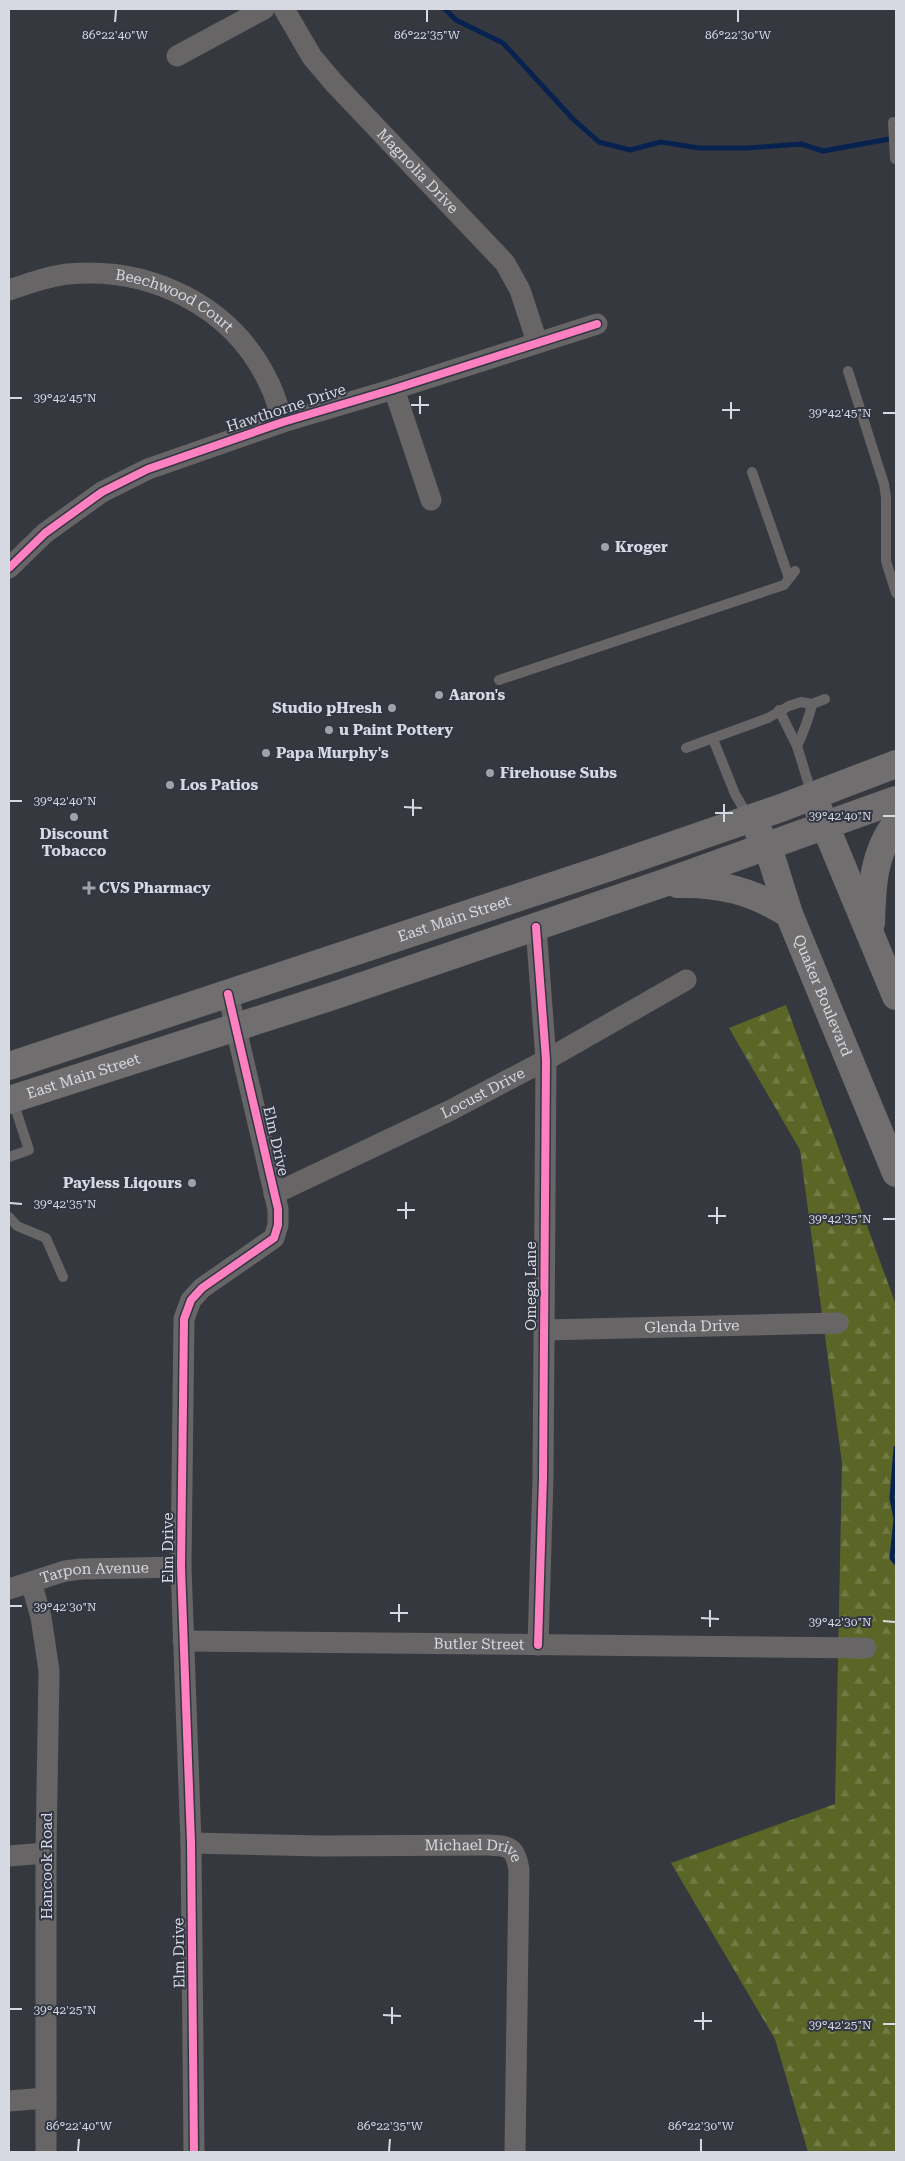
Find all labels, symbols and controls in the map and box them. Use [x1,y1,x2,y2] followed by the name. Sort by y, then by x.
[82,28,149,42] text: 86°22'40"W
[394,28,461,42] text: 86°22'35"W
[705,28,772,42] text: 86°22'30"W
[373,125,462,217] street label: Magnolia Drive
[114,266,238,336] street label: Beechwood Court
[224,380,348,436] street label: Hawthorne Drive
[33,391,97,405] text: 39°42'45"N
[808,406,872,420] text: 39°42'45"N
[615,538,668,556] place label: Kroger
[599,541,611,553] marker: Kroger
[449,686,506,704] place label: Aaron's
[433,689,445,701] marker: Aaron's
[272,699,382,717] place label: Studio pHresh
[386,702,398,714] marker: Studio pHresh
[339,721,453,739] place label: u Paint Pottery
[323,724,335,736] marker: u Paint Pottery
[276,744,389,762] place label: Papa Murphy's
[260,747,272,759] marker: Papa Murphy's
[500,764,617,782] place label: Firehouse Subs
[484,767,496,779] marker: Firehouse Subs
[180,776,258,794] place label: Los Patios
[164,779,176,791] marker: Los Patios
[33,794,97,808] text: 39°42'40"N
[808,809,872,823] text: 39°42'40"N
[68,811,80,823] marker: Discount Tobacco
[39,825,109,860] place label: Discount Tobacco
[99,879,211,897] place label: CVS Pharmacy
[83,882,95,894] marker: CVS Pharmacy
[395,891,513,946] street label: East Main Street
[789,932,856,1059] street label: Quaker Boulevard
[24,1049,143,1103] street label: East Main Street
[438,1064,528,1122] street label: Locust Drive
[259,1104,293,1178] street label: Elm Drive
[63,1174,182,1192] place label: Payless Liqours
[186,1177,198,1189] marker: Payless Liqours
[33,1197,97,1211] text: 39°42'35"N
[808,1212,872,1226] text: 39°42'35"N
[522,1241,540,1331] street label: Omega Lane
[644,1316,740,1337] street label: Glenda Drive
[159,1513,177,1583] street label: Elm Drive
[38,1559,149,1587] street label: Tarpon Avenue
[33,1600,97,1614] text: 39°42'30"N
[808,1615,872,1629] text: 39°42'30"N
[433,1635,525,1654] street label: Butler Street
[38,1812,56,1920] street label: Hancook Road
[424,1836,526,1865] street label: Michael Drive
[169,1917,189,1989] street label: Elm Drive
[33,2003,97,2017] text: 39°42'25"N
[808,2018,872,2032] text: 39°42'25"N
[46,2119,113,2133] text: 86°22'40"W
[357,2119,424,2133] text: 86°22'35"W
[668,2119,735,2133] text: 86°22'30"W

